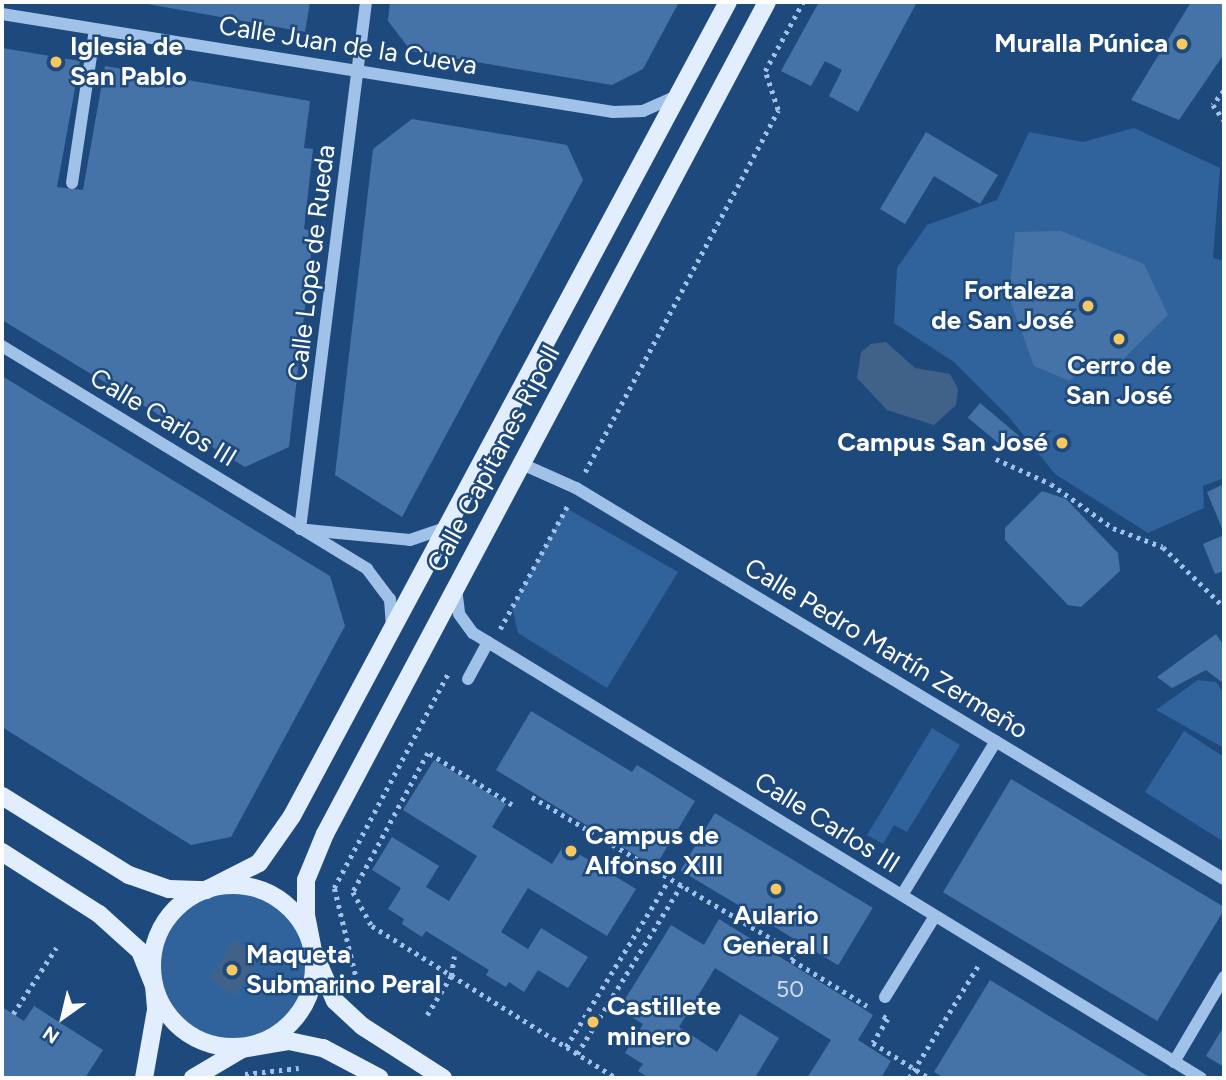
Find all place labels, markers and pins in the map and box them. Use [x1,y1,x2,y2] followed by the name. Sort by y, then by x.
[994,28,1168,60] place label: Muralla Púnica
[70,31,187,92] place label: Iglesia de San Pablo
[1174,36,1190,52] marker: Muralla Púnica
[48,54,64,70] marker: Iglesia de San Pablo
[931,275,1074,336] place label: Fortaleza de San José
[1080,298,1096,314] marker: Fortaleza de San José
[1111,331,1127,347] marker: Cerro de San José
[1066,350,1172,412] place label: Cerro de San José
[837,427,1048,459] place label: Campus San José
[1054,435,1070,451] marker: Campus San José
[585,820,723,882] place label: Campus de Alfonso XIII
[563,843,579,859] marker: Campus de Alfonso XIII
[768,881,784,897] marker: Aulario General I
[723,900,829,962] place label: Aulario General I
[246,939,441,1000] place label: Maqueta Submarino Peral
[224,962,240,978] marker: Maqueta Submarino Peral
[607,991,721,1052] place label: Castillete minero
[585,1014,601,1030] marker: Castillete minero

